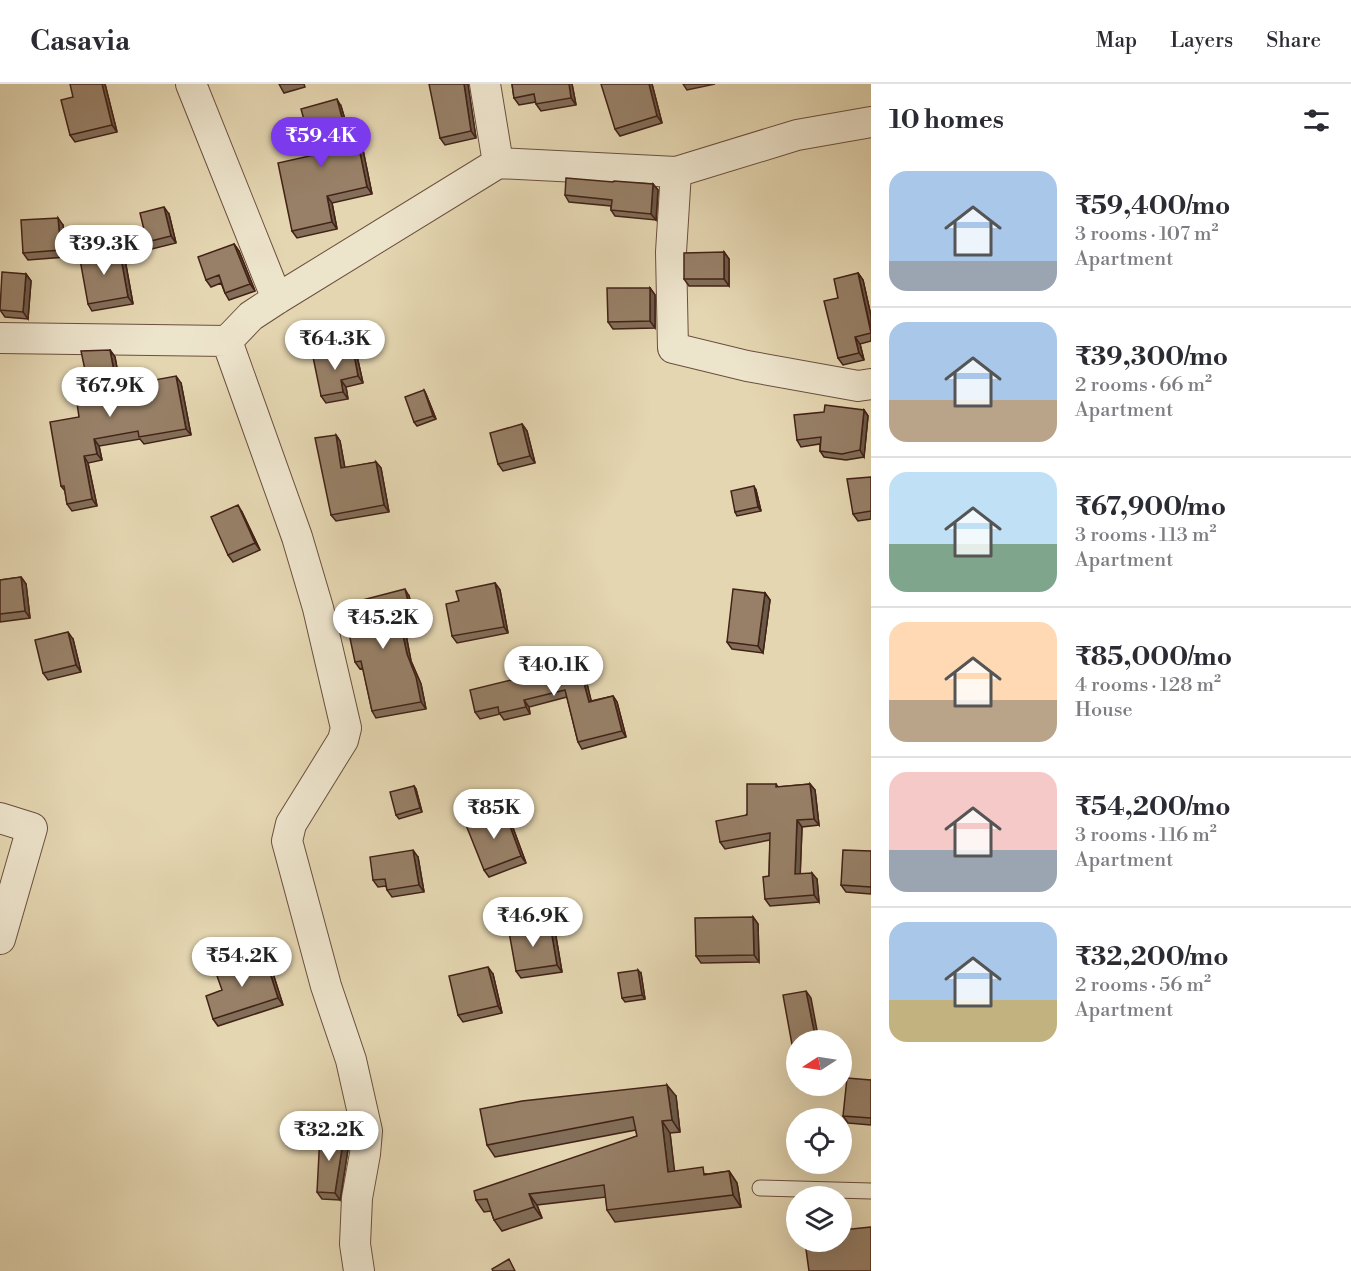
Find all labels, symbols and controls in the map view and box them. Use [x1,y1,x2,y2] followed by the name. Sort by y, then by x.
[30,24,130,59] text: Casavia
[1096,28,1137,54] text: Map
[1170,28,1233,54] text: Layers
[1266,28,1321,54] text: Share
[889,104,1004,136] text: 10 homes
[1300,104,1333,137] icon: filters
[272,117,370,168] pin: ₹59.4K
[285,124,357,149] text: ₹59.4K
[1075,190,1230,222] text: ₹59,400/mo
[937,195,1009,267] icon: home
[1075,222,1219,247] text: 3 rooms · 107 m²
[55,225,153,276] pin: ₹39.3K
[69,232,139,257] text: ₹39.3K
[1075,247,1173,272] text: Apartment
[286,320,384,371] pin: ₹64.3K
[299,327,371,352] text: ₹64.3K
[1075,341,1228,373] text: ₹39,300/mo
[937,346,1009,418] icon: home
[61,367,159,418] pin: ₹67.9K
[1075,373,1212,398] text: 2 rooms · 66 m²
[76,374,144,399] text: ₹67.9K
[1075,398,1173,423] text: Apartment
[1075,491,1226,523] text: ₹67,900/mo
[937,496,1009,568] icon: home
[1075,523,1216,548] text: 3 rooms · 113 m²
[1075,548,1173,573] text: Apartment
[334,599,432,650] pin: ₹45.2K
[347,606,419,631] text: ₹45.2K
[1075,641,1232,673] text: ₹85,000/mo
[505,646,603,697] pin: ₹40.1K
[937,646,1009,718] icon: home
[518,653,590,678] text: ₹40.1K
[1075,673,1221,698] text: 4 rooms · 128 m²
[1075,698,1133,723] text: House
[458,789,530,840] pin: ₹85K
[1075,791,1231,823] text: ₹54,200/mo
[467,796,521,821] text: ₹85K
[937,796,1009,868] icon: home
[1075,823,1217,848] text: 3 rooms · 116 m²
[1075,848,1173,873] text: Apartment
[484,897,582,948] pin: ₹46.9K
[497,904,569,929] text: ₹46.9K
[193,937,291,988] pin: ₹54.2K
[1075,941,1229,973] text: ₹32,200/mo
[206,944,278,969] text: ₹54.2K
[937,946,1009,1018] icon: home
[1075,973,1211,998] text: 2 rooms · 56 m²
[1075,998,1173,1023] text: Apartment
[786,1030,852,1096] north arrow
[786,1030,852,1252] map controls
[786,1108,852,1174] button: locate
[280,1111,378,1162] pin: ₹32.2K
[294,1118,364,1143] text: ₹32.2K
[786,1186,852,1252] button: layers

